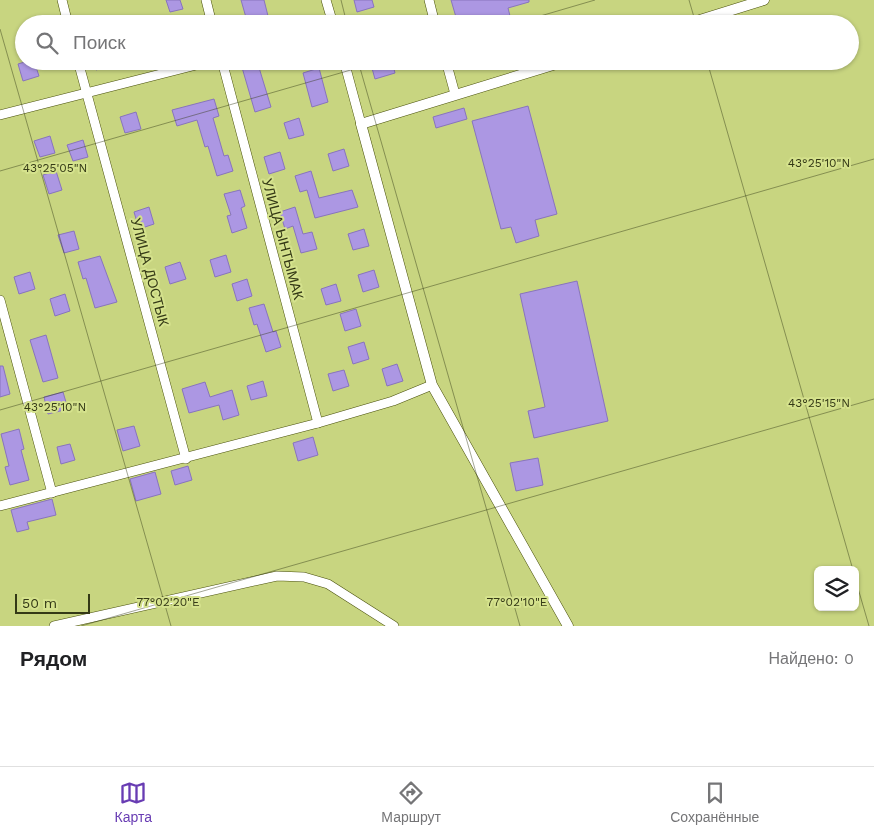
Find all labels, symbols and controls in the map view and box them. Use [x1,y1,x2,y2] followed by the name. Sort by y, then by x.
[15,15,859,70] search box
[33,29,61,57] icon: search
[73,31,126,54] text: Поиск
[788,156,850,170] text: 43°25'10"N
[23,161,87,175] text: 43°25'05"N
[259,177,307,302] street label: УЛИЦА ЫНТЫМАК
[128,216,172,329] street label: УЛИЦА ДОСТЫК
[788,396,850,410] text: 43°25'15"N
[24,400,86,414] text: 43°25'10"N
[814,566,859,611] map controls
[814,566,859,611] button: layers
[15,591,90,614] scale bar
[22,595,57,611] text: 50 m
[136,595,200,609] text: 77°02'20"E
[487,595,548,609] text: 77°02'10"E
[20,646,87,671] text: Рядом
[768,649,854,668] text: Найдено: 0
[115,779,152,825] tab: Карта
[381,779,441,825] tab: Маршрут
[670,779,759,825] tab: Сохранённые

